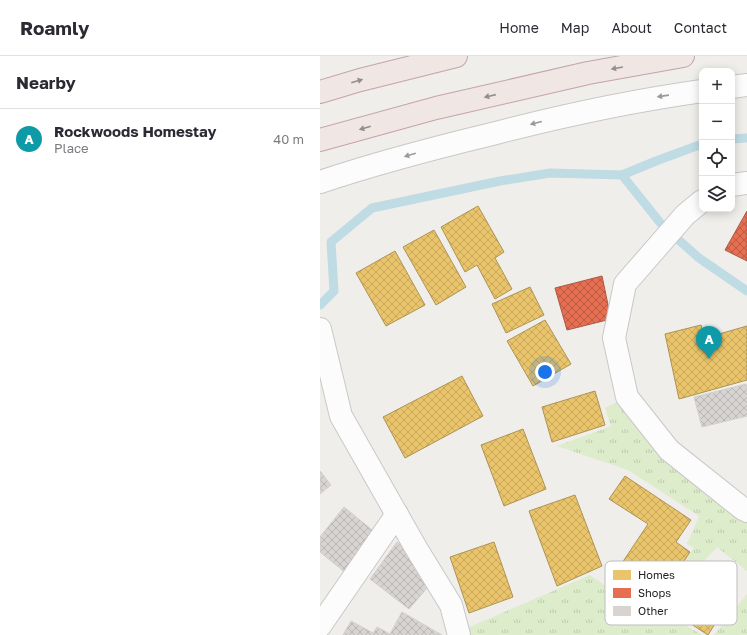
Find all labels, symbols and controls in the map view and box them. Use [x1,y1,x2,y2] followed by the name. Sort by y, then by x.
[20,16,89,39] text: Roamly
[499,19,539,36] text: Home
[561,19,589,36] text: Map
[611,19,652,36] text: About
[674,19,727,36] text: Contact
[611,65,624,71] one-way arrow
[699,68,735,212] map controls
[699,68,735,104] button: +
[16,72,76,93] text: Nearby
[351,78,363,84] one-way arrow
[484,93,497,99] one-way arrow
[657,93,669,99] one-way arrow
[699,104,735,140] button: −
[530,120,542,126] one-way arrow
[54,122,217,140] text: Rockwoods Homestay
[358,125,370,131] one-way arrow
[24,131,34,147] text: A
[273,131,304,147] text: 40 m
[54,140,89,156] text: Place
[699,140,735,176] button: locate
[404,152,416,158] one-way arrow
[699,176,735,212] button: layers
[696,326,722,359] pin: A
[535,362,555,382] your location
[605,561,737,625] legend
[638,568,675,581] text: Homes
[638,586,671,599] text: Shops
[638,604,669,617] text: Other

